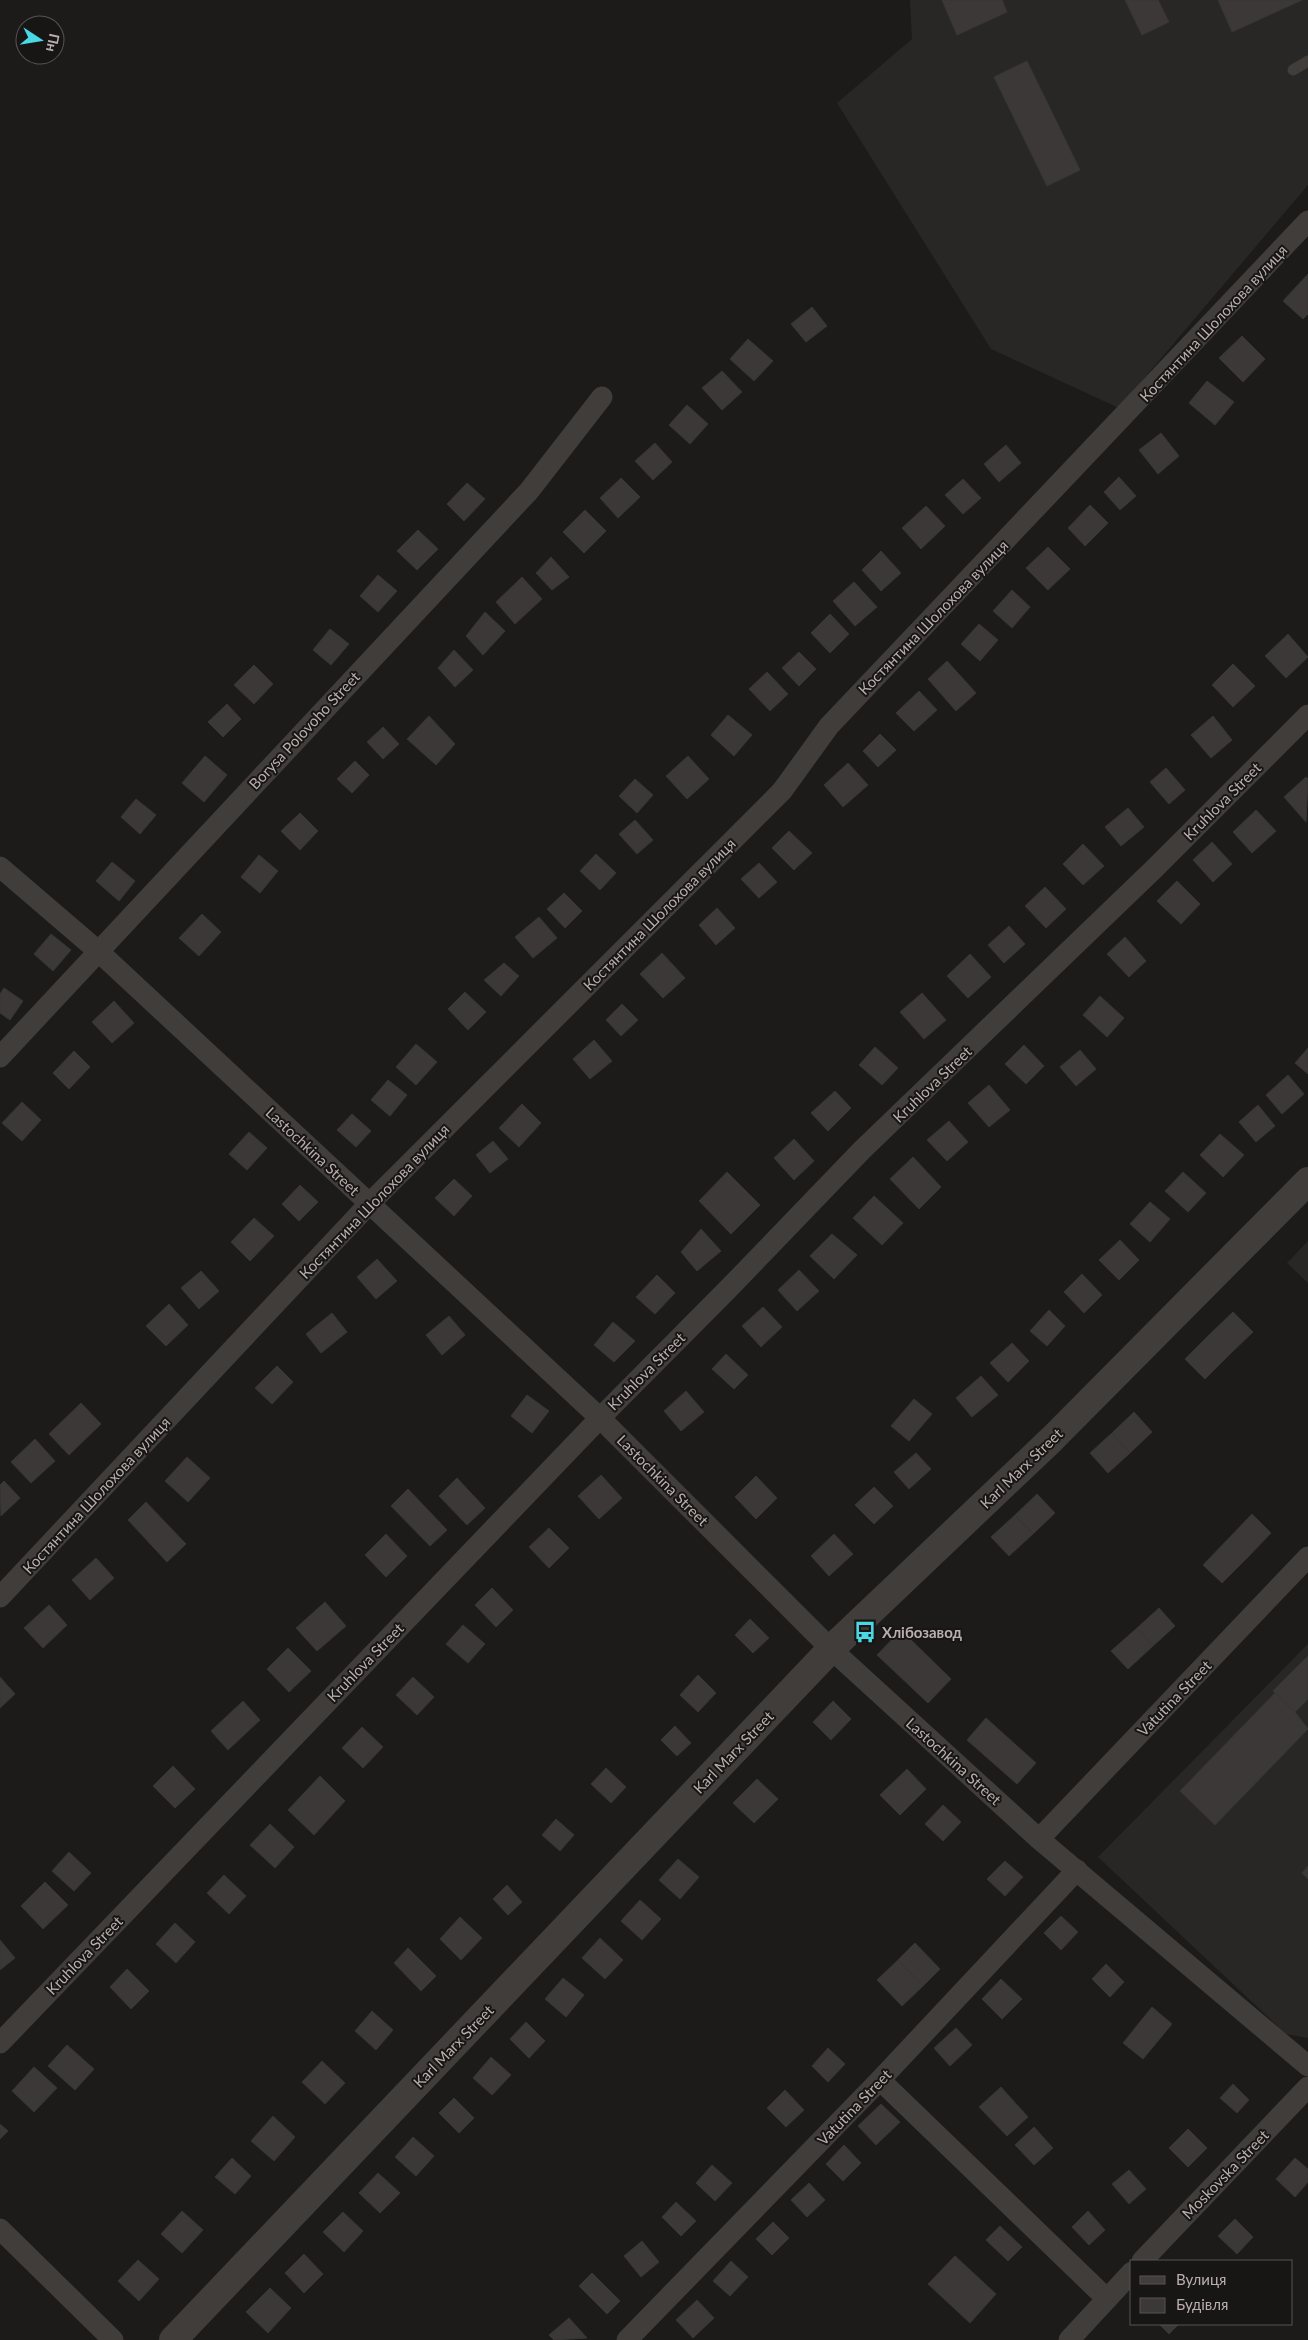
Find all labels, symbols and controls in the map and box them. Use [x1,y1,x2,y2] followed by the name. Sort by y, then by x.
[15,15,65,65] north arrow
[43,32,63,54] text: Пн
[1136,241,1290,405] street label: Костянтина Шолохова вулиця
[854,536,1012,698] street label: Костянтина Шолохова вулиця
[245,667,364,793] street label: Borysa Polovoho Street
[1179,758,1265,844] street label: Kruhlova Street
[579,834,739,994] street label: Костянтина Шолохова вулиця
[889,1042,975,1126] street label: Kruhlova Street
[262,1103,364,1199] street label: Lastochkina Street
[295,1120,453,1282] street label: Костянтина Шолохова вулиця
[603,1328,689,1414] street label: Kruhlova Street
[19,1413,173,1577] street label: Костянтина Шолохова вулиця
[976,1424,1066,1512] street label: Karl Marx Street
[614,1431,713,1530] street label: Lastochkina Street
[323,1619,407,1705] street label: Kruhlova Street
[852,1619,878,1645] bus stop icon: Хлібозавод
[882,1623,963,1641] place label: Хлібозавод
[1133,1656,1215,1740] street label: Vatutina Street
[689,1707,777,1797] street label: Karl Marx Street
[903,1714,1006,1809] street label: Lastochkina Street
[42,1912,126,1998] street label: Kruhlova Street
[409,2001,497,2091] street label: Karl Marx Street
[813,2065,895,2149] street label: Vatutina Street
[1178,2125,1272,2222] street label: Moskovska Street
[1130,2260,1293,2325] legend
[1176,2270,1226,2288] text: Вулиця
[1176,2295,1228,2313] text: Будівля

